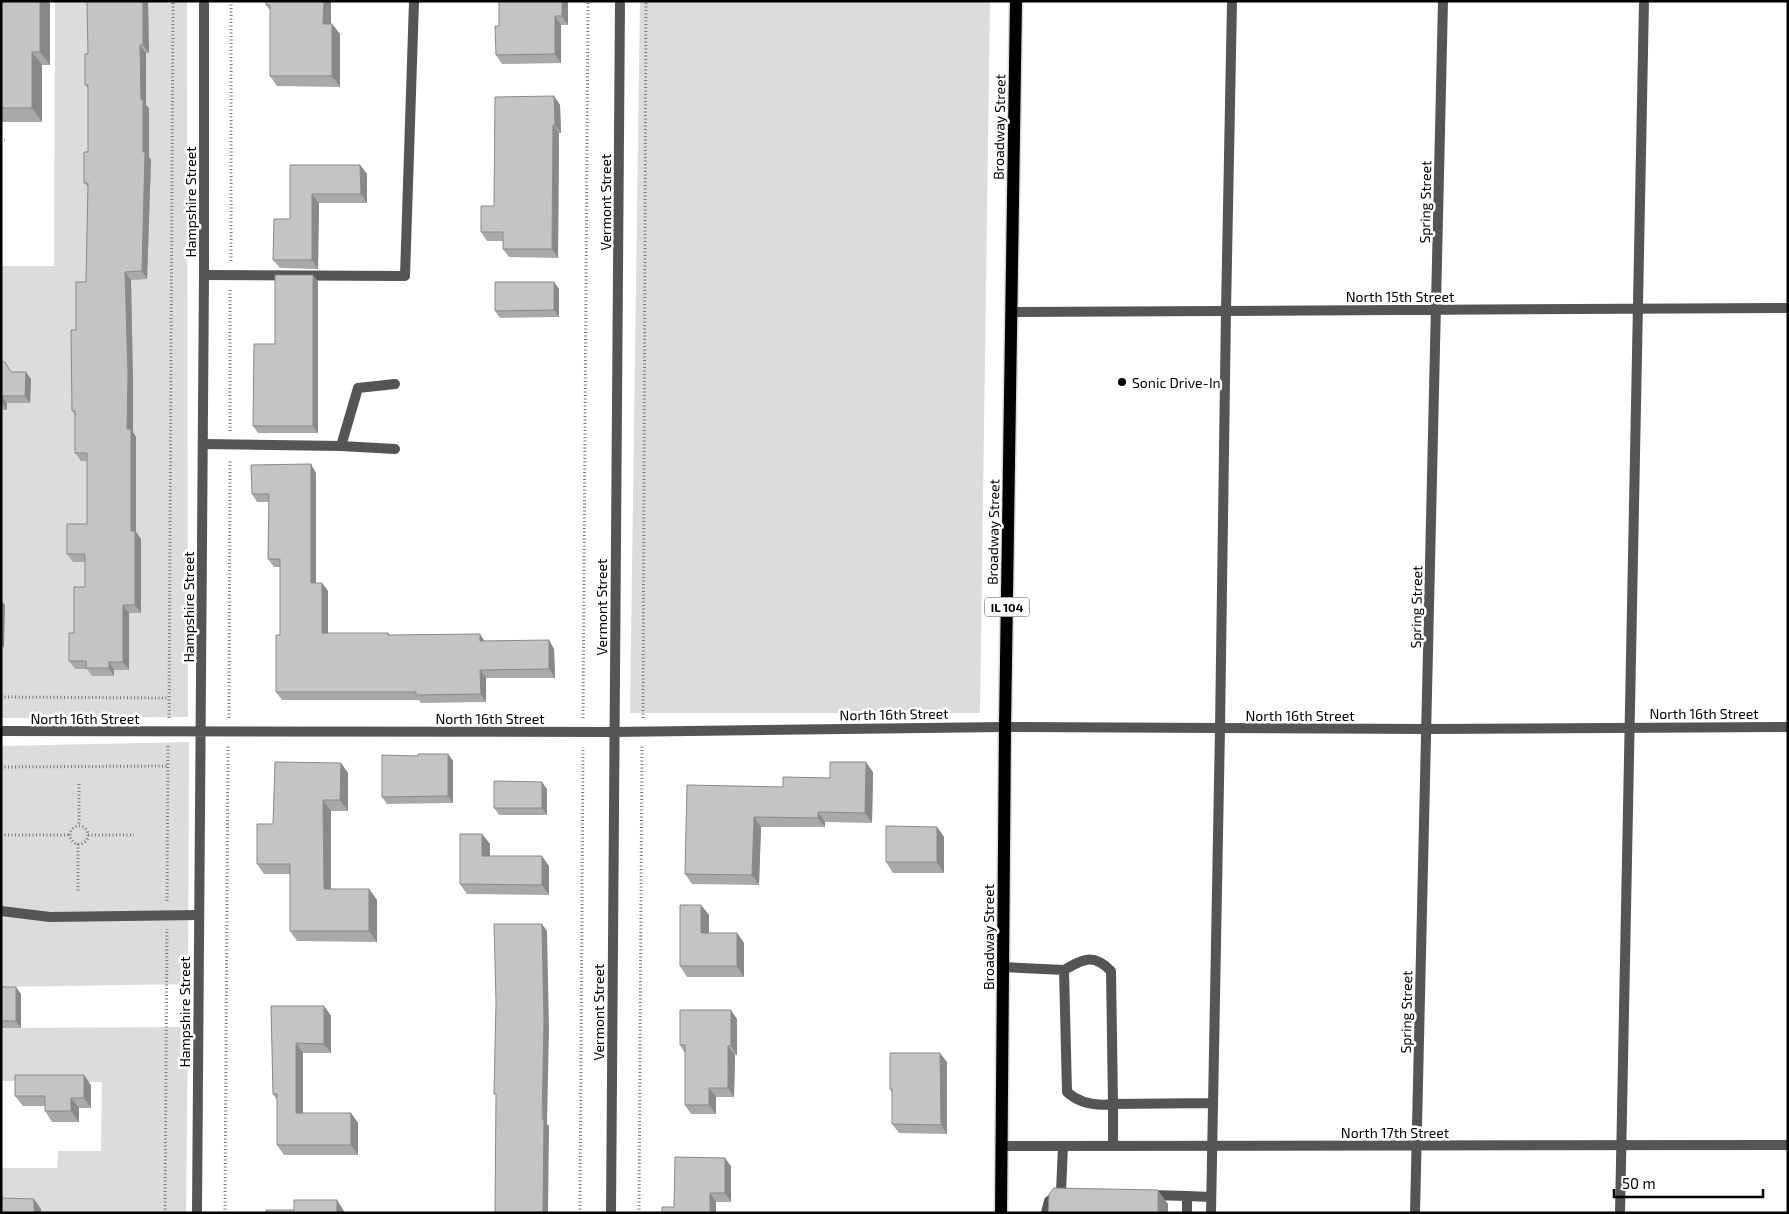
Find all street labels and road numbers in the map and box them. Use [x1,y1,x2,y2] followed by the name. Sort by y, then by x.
[990,74,1008,180] street label: Broadway Street
[182,146,199,258] street label: Hampshire Street
[597,154,614,250] street label: Vermont Street
[1416,160,1434,244] street label: Spring Street
[1346,288,1454,305] street label: North 15th Street
[984,479,1002,585] street label: Broadway Street
[180,551,197,663] street label: Hampshire Street
[593,559,610,655] street label: Vermont Street
[1407,565,1425,649] street label: Spring Street
[984,598,1030,616] road number: IL 104
[839,705,949,723] street label: North 16th Street
[1649,705,1759,722] street label: North 16th Street
[1245,707,1355,724] street label: North 16th Street
[30,710,140,727] street label: North 16th Street
[435,710,545,727] street label: North 16th Street
[980,884,997,990] street label: Broadway Street
[176,956,193,1068] street label: Hampshire Street
[590,964,607,1060] street label: Vermont Street
[1397,970,1415,1054] street label: Spring Street
[1341,1124,1449,1141] street label: North 17th Street

